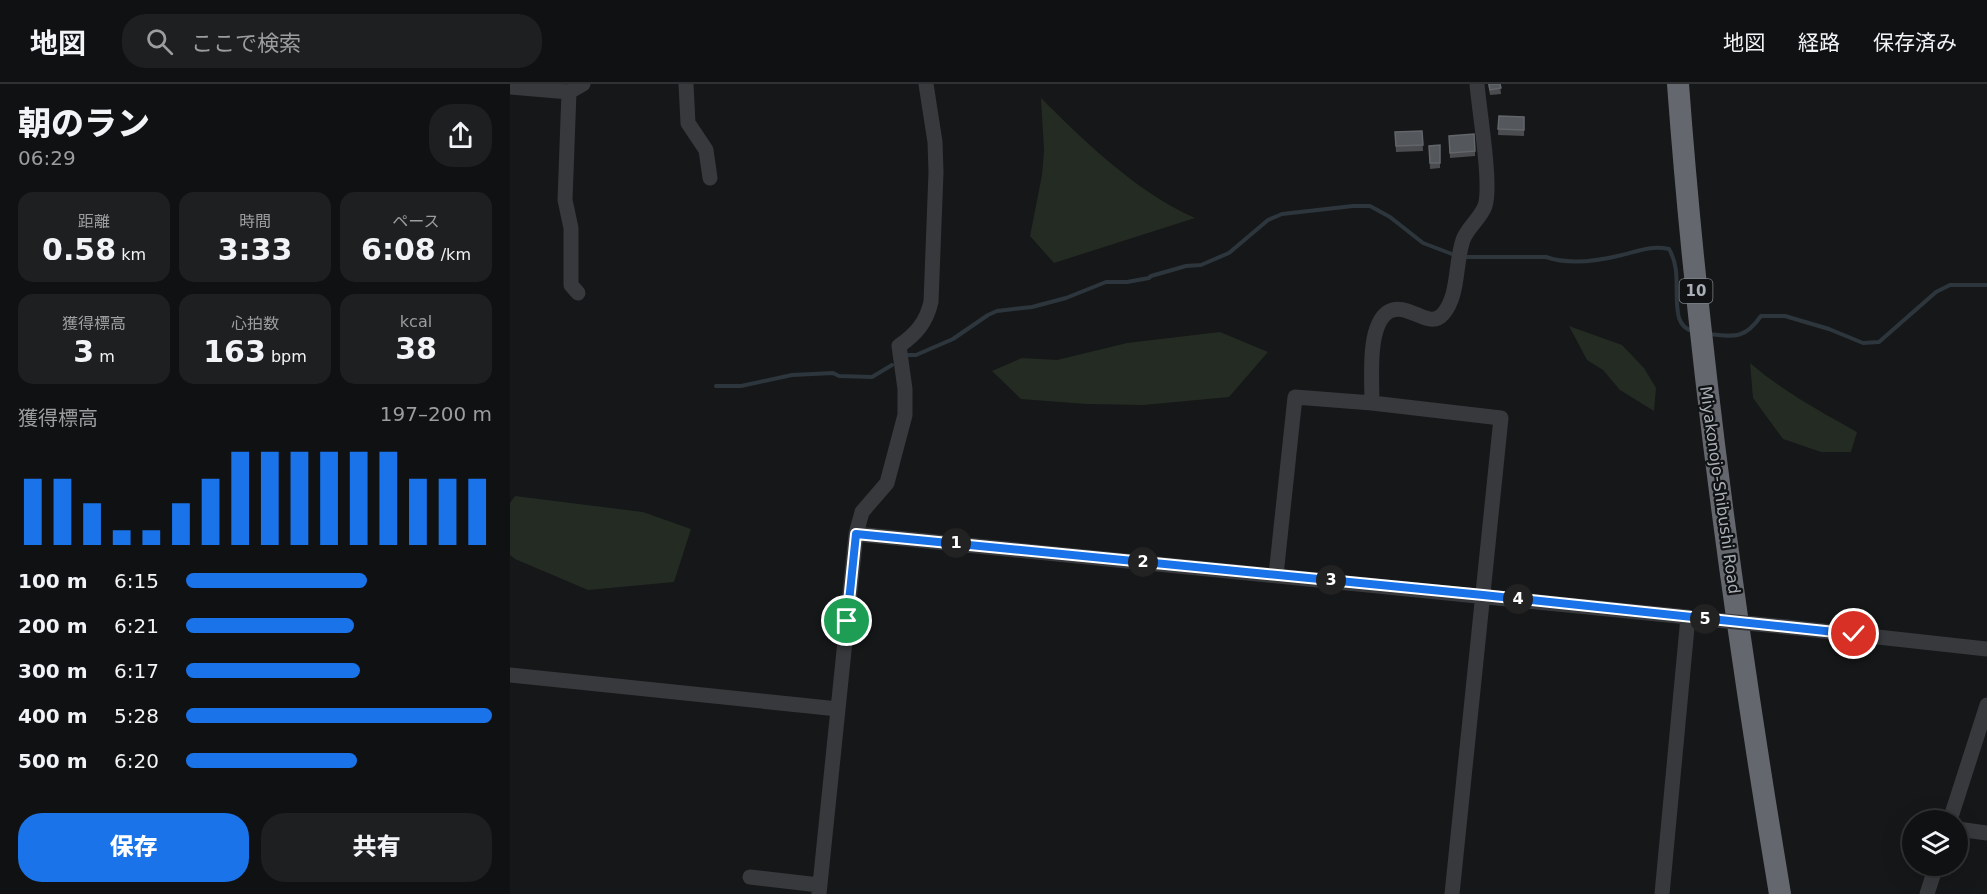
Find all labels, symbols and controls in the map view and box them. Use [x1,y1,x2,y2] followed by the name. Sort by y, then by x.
[122,14,542,68] search box
[143,25,176,58] icon: search
[30,27,86,60] text: 地図
[191,31,301,56] text: ここで検索
[1723,31,1765,55] text: 地図
[1798,31,1840,55] text: 経路
[1873,31,1957,55] text: 保存済み
[18,104,150,143] text: 朝のラン
[429,104,492,167] button: share
[18,146,76,170] text: 06:29
[78,212,110,231] text: 距離
[239,212,271,231] text: 時間
[392,212,440,231] text: ペース
[42,232,116,267] text: 0.58
[218,232,292,267] text: 3:33
[361,232,436,267] text: 6:08
[116,245,146,264] text: km
[436,245,471,264] text: /km
[1680,279,1712,303] road number: 10
[400,312,432,331] text: kcal
[62,314,126,333] text: 獲得標高
[231,314,279,333] text: 心拍数
[395,331,437,366] text: 38
[73,334,94,369] text: 3
[203,334,266,369] text: 163
[94,347,115,366] text: m
[266,347,307,366] text: bpm
[1696,385,1744,595] street label: Miyakonojo-Shibushi Road
[380,402,492,426] text: 197–200 m
[18,406,98,430] text: 獲得標高
[941,528,971,558] pin: 1
[950,533,962,552] text: 1
[1128,547,1158,577] pin: 2
[1137,552,1149,571] text: 2
[1316,565,1346,595] pin: 3
[18,569,88,593] text: 100 m
[114,569,159,593] text: 6:15
[1325,570,1337,589] text: 3
[1503,584,1533,614] pin: 4
[1512,589,1524,608] text: 4
[821,595,872,646] pin
[830,604,863,637] icon: arrive
[1690,604,1720,634] pin: 5
[1828,608,1879,659] pin
[1699,609,1711,628] text: 5
[18,614,88,638] text: 200 m
[114,614,159,638] text: 6:21
[1837,617,1870,650] icon: check
[18,659,88,683] text: 300 m
[114,659,159,683] text: 6:17
[18,704,88,728] text: 400 m
[114,704,159,728] text: 5:28
[18,749,88,773] text: 500 m
[114,749,159,773] text: 6:20
[1902,810,1968,876] map controls
[1902,810,1968,876] button: layers
[18,813,249,882] button: 保存
[261,813,492,882] button: 共有

